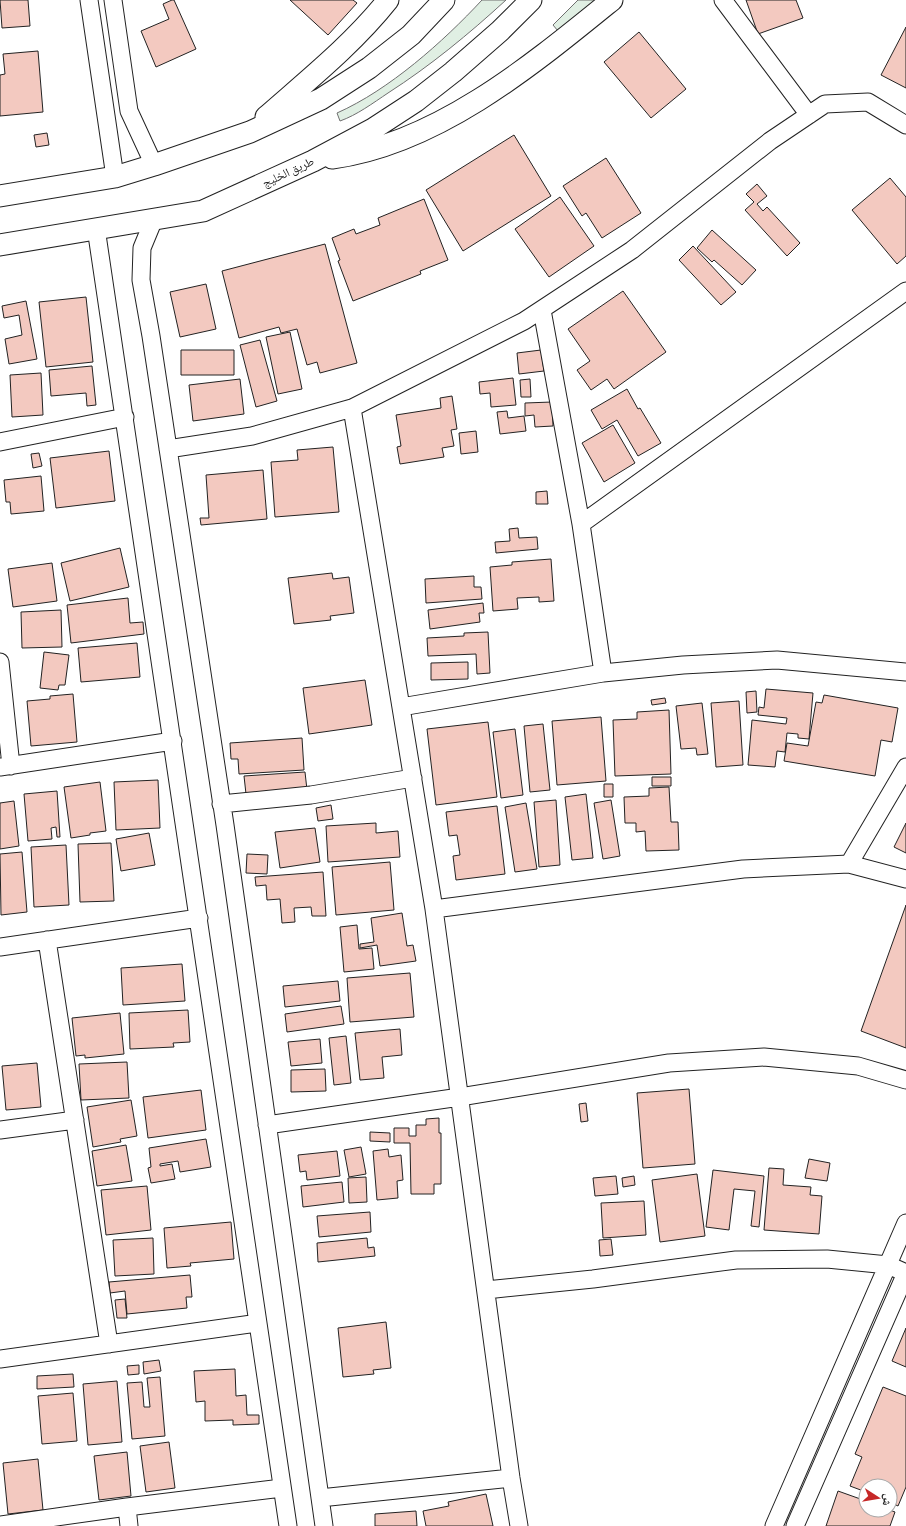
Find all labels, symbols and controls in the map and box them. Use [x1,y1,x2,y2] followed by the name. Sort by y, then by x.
[259,153,316,190] street label: طريق الخليج
[858,1478,898,1518] north arrow
[879,1493,896,1508] text: ش

